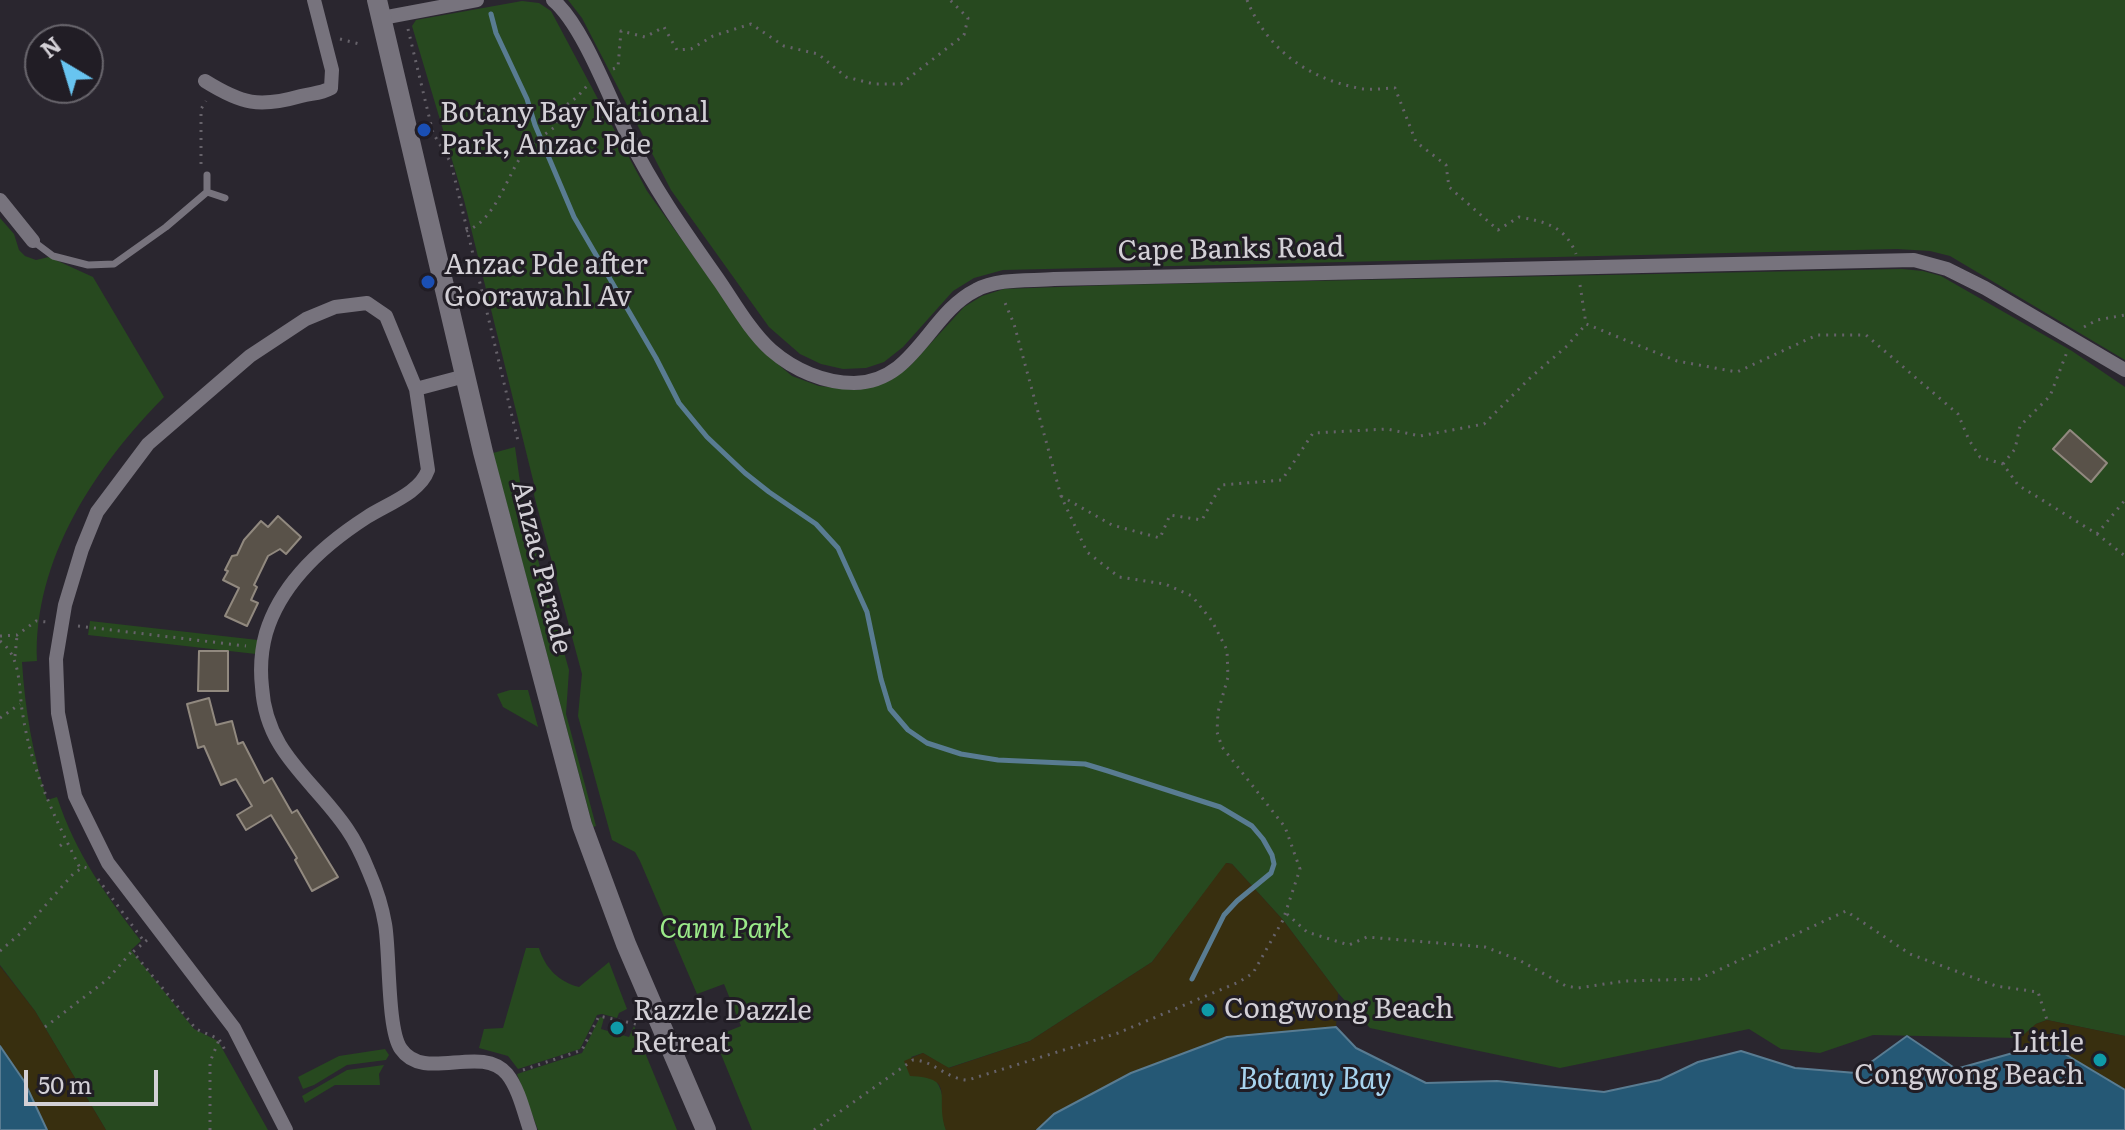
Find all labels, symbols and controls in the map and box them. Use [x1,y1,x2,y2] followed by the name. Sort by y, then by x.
[24,24,104,104] north arrow
[33,28,68,65] text: N
[440,97,709,163] place label: Botany Bay National Park, Anzac Pde
[415,121,433,139] marker: Botany Bay National Park, Anzac Pde
[1117,231,1345,269] street label: Cape Banks Road
[444,249,648,315] place label: Anzac Pde after Goorawahl Av
[419,273,437,291] marker: Anzac Pde after Goorawahl Av
[503,477,579,657] street label: Anzac Parade
[659,913,791,947] park label: Cann Park
[1224,993,1454,1027] place label: Congwong Beach
[633,995,812,1061] place label: Razzle Dazzle Retreat
[1199,1001,1217,1019] marker: Congwong Beach
[608,1019,626,1037] marker: Razzle Dazzle Retreat
[1854,1027,2084,1093] place label: Little Congwong Beach
[2091,1051,2109,1069] marker: Little Congwong Beach
[28,1054,162,1104] scale bar
[1238,1062,1392,1098] water label: Botany Bay
[38,1066,92,1101] text: 50 m

